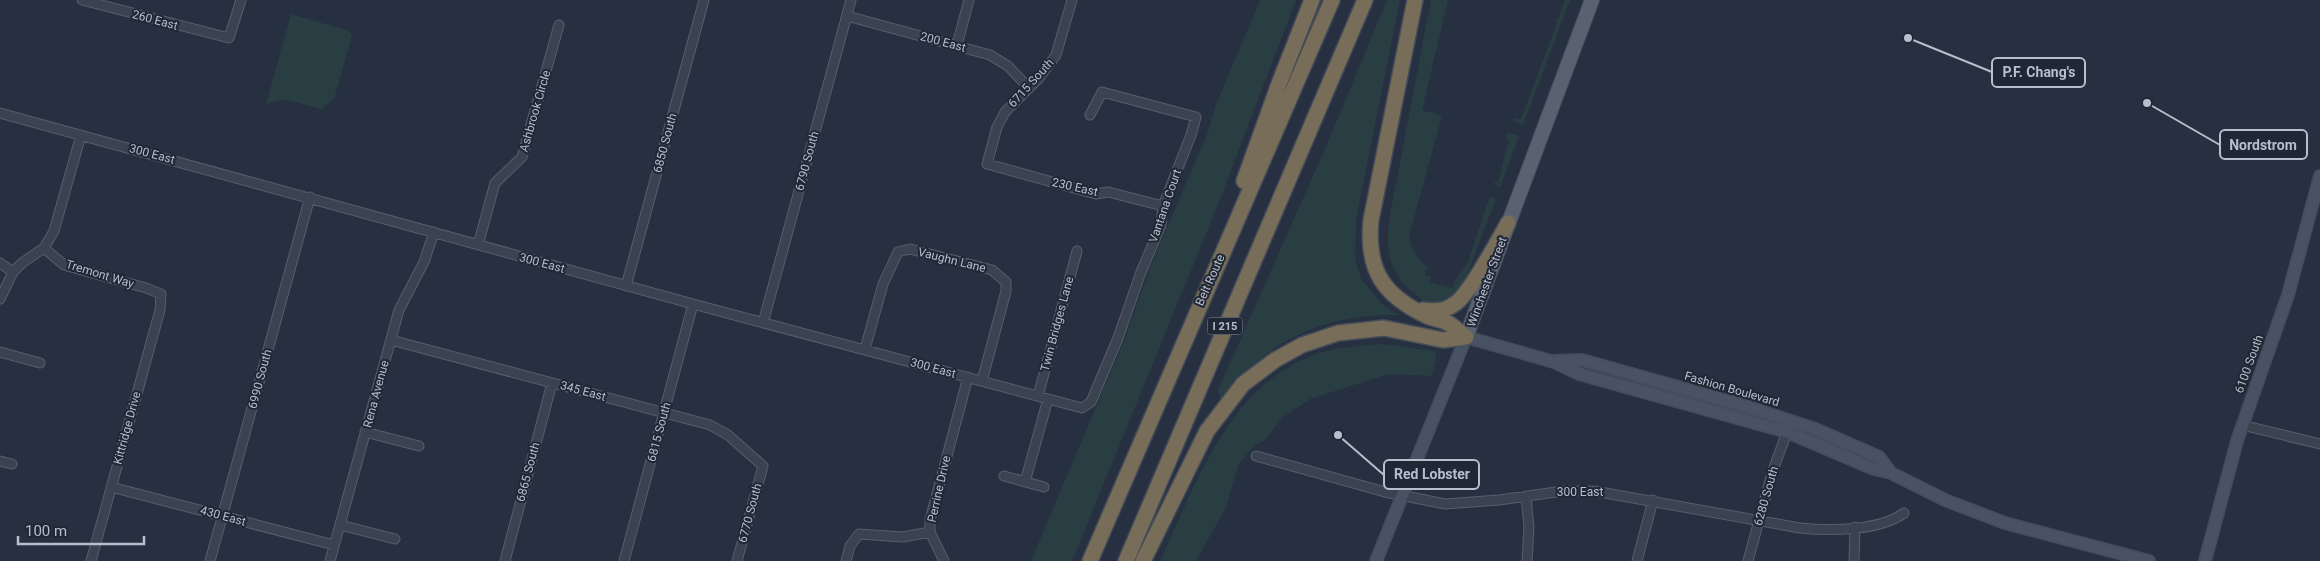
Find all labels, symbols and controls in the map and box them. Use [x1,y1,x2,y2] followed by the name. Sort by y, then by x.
[131,7,179,33] street label: 260 East
[919,29,967,55] street label: 200 East
[1005,56,1057,110] street label: 6715 South
[1992,58,2085,87] callout: P.F. Chang's
[2002,64,2076,80] text: P.F. Chang's
[517,69,553,153] street label: Ashbrook Circle
[650,112,680,174] street label: 6850 South
[792,130,822,192] street label: 6790 South
[2220,130,2307,159] callout: Nordstrom
[2229,137,2297,153] text: Nordstrom
[128,141,176,167] street label: 300 East
[1146,167,1184,245] street label: Vantana Court
[1051,175,1099,199] street label: 230 East
[1464,235,1510,329] street label: Winchester Street
[917,245,987,275] street label: Vaughn Lane
[518,250,566,276] street label: 300 East
[1192,252,1228,308] street label: Belt Route
[64,257,136,291] street label: Tremont Way
[1038,275,1076,373] street label: Twin Bridges Lane
[1208,318,1242,334] road number: I 215
[2232,333,2266,395] street label: 6100 South
[245,348,275,410] street label: 6990 South
[909,355,957,381] street label: 300 East
[360,359,392,429] street label: Rena Avenue
[1683,369,1781,409] street label: Fashion Boulevard
[559,378,607,404] street label: 345 East
[111,390,143,466] street label: Kittridge Drive
[644,401,674,463] street label: 6815 South
[513,441,543,503] street label: 6865 South
[925,454,953,524] street label: Perrine Drive
[1384,460,1479,489] callout: Red Lobster
[1751,465,1781,527] street label: 6280 South
[1394,466,1470,482] text: Red Lobster
[735,482,765,544] street label: 6770 South
[1557,485,1603,499] street label: 300 East
[199,503,247,529] street label: 430 East
[18,514,144,546] scale bar
[25,522,67,540] text: 100 m

